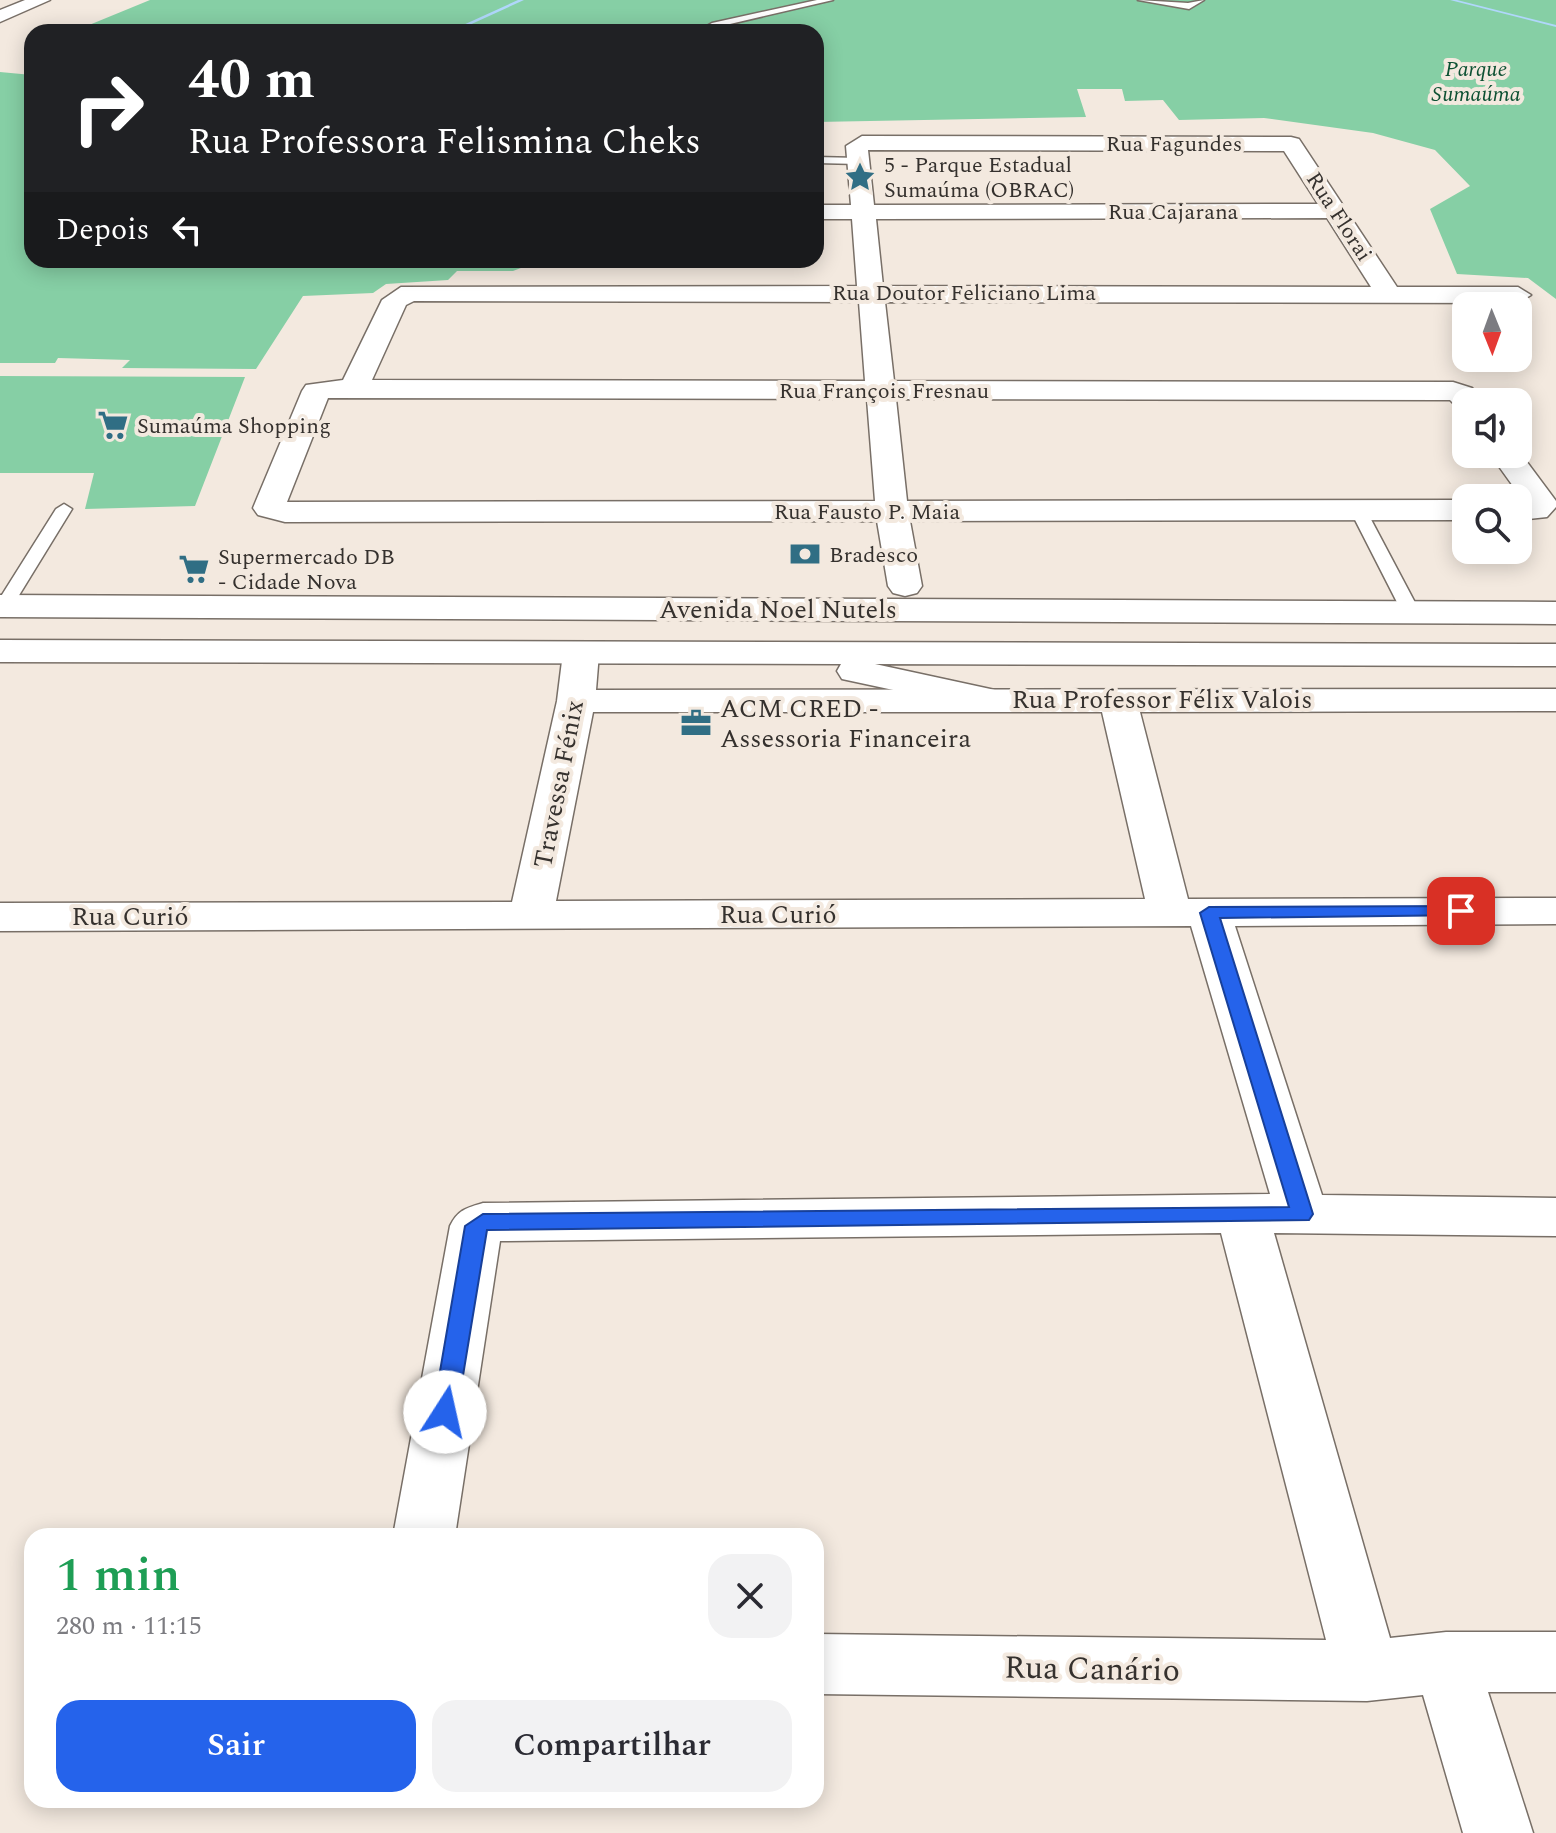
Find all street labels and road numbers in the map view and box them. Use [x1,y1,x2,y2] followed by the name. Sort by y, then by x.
[1106,128,1242,161] street label: Rua Fagundes
[1297,165,1380,268] street label: Rua Florai
[1108,196,1239,229] street label: Rua Cajarana
[832,277,1096,310] street label: Rua Doutor Feliciano Lima
[779,375,989,408] street label: Rua François Fresnau
[774,496,961,529] street label: Rua Fausto P. Maia
[659,590,897,630] street label: Avenida Noel Nutels
[1012,680,1312,720] street label: Rua Professor Félix Valois
[523,697,595,872] street label: Travessa Fénix
[720,895,836,935] street label: Rua Curió
[72,897,188,937] street label: Rua Curió
[1004,1643,1180,1696] street label: Rua Canário

